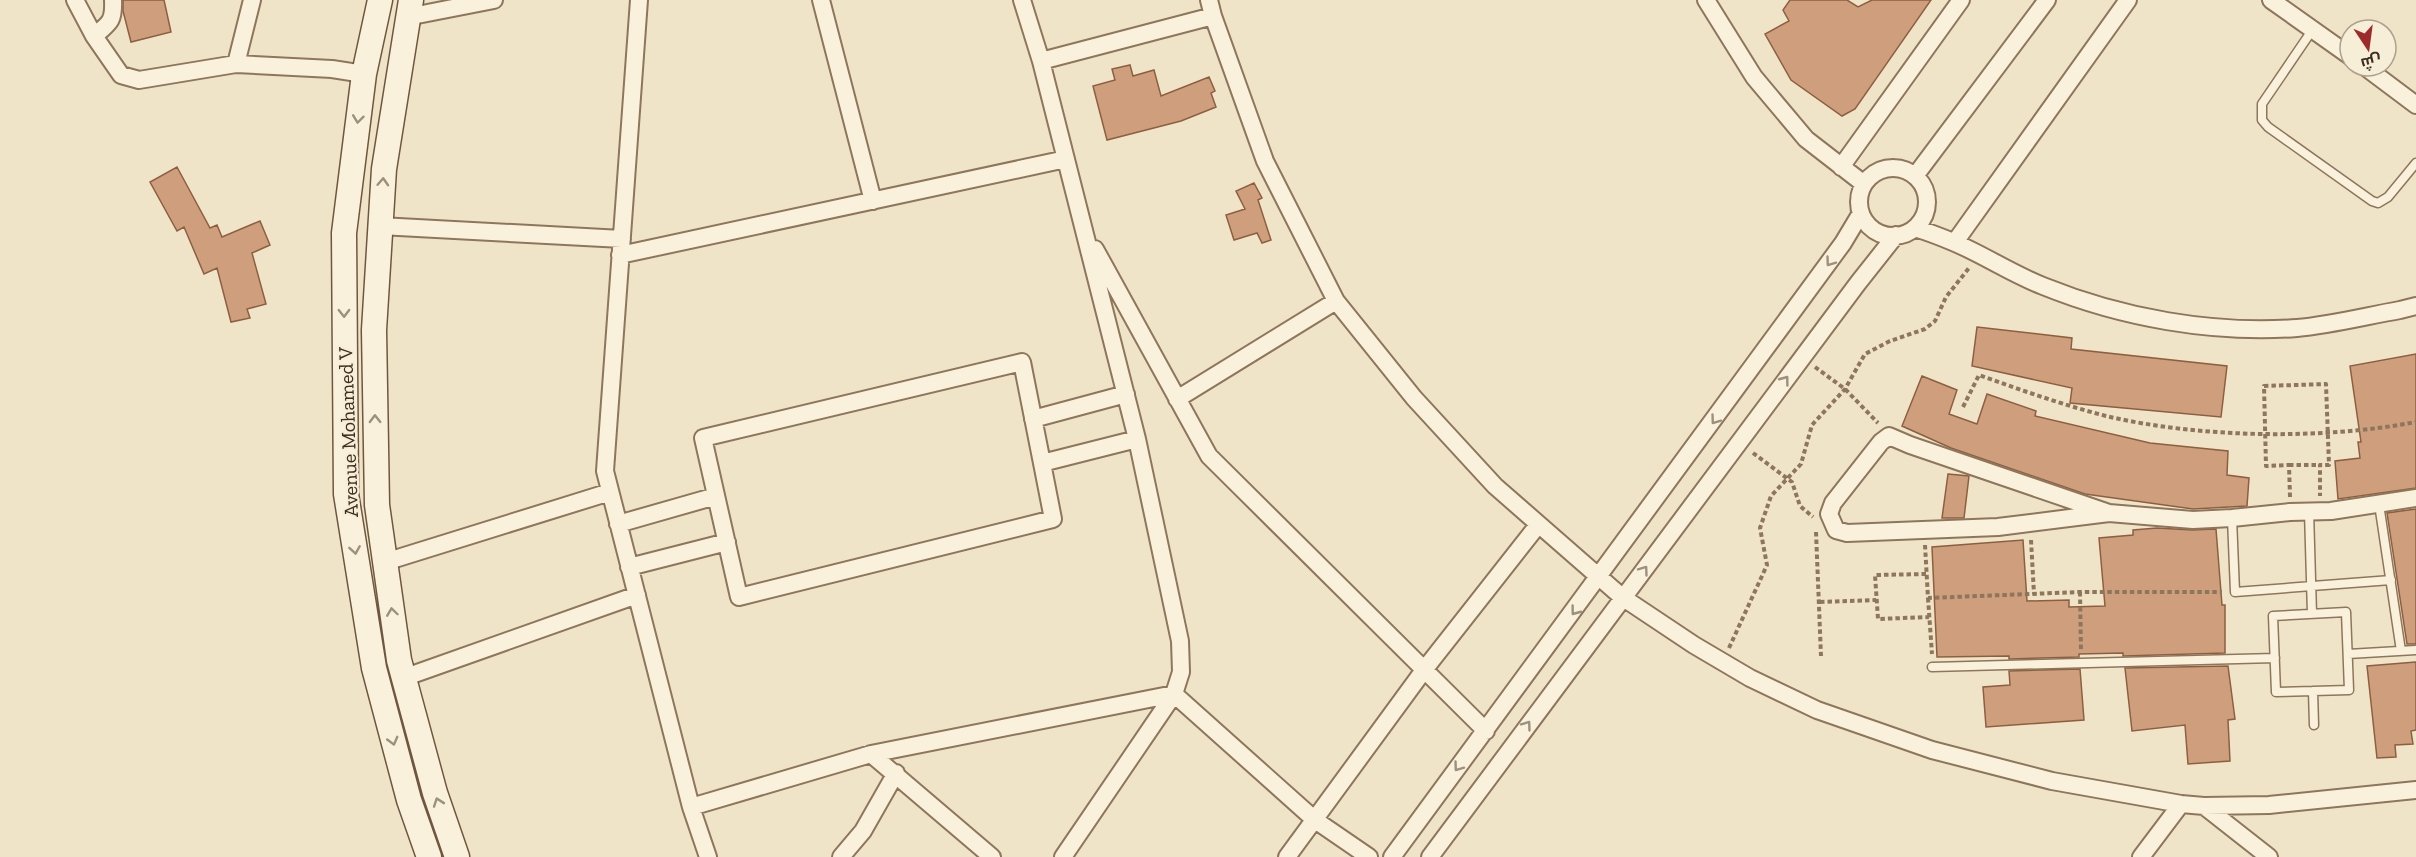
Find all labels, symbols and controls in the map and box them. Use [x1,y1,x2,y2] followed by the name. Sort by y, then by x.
[2338,18,2398,78] north arrow
[2359,51,2383,74] text: ش
[352,115,365,124] one-way arrow
[376,177,389,186] one-way arrow
[1826,255,1837,266] one-way arrow
[338,309,350,318] one-way arrow
[333,346,363,518] street label: Avenue Mohamed V
[1778,375,1789,386] one-way arrow
[1711,413,1722,424] one-way arrow
[369,414,381,423] one-way arrow
[348,544,361,554] one-way arrow
[1637,565,1648,576] one-way arrow
[1571,604,1582,615] one-way arrow
[387,608,399,617] one-way arrow
[1519,721,1530,732] one-way arrow
[386,736,399,746] one-way arrow
[1455,761,1466,772] one-way arrow
[432,797,445,808] one-way arrow

